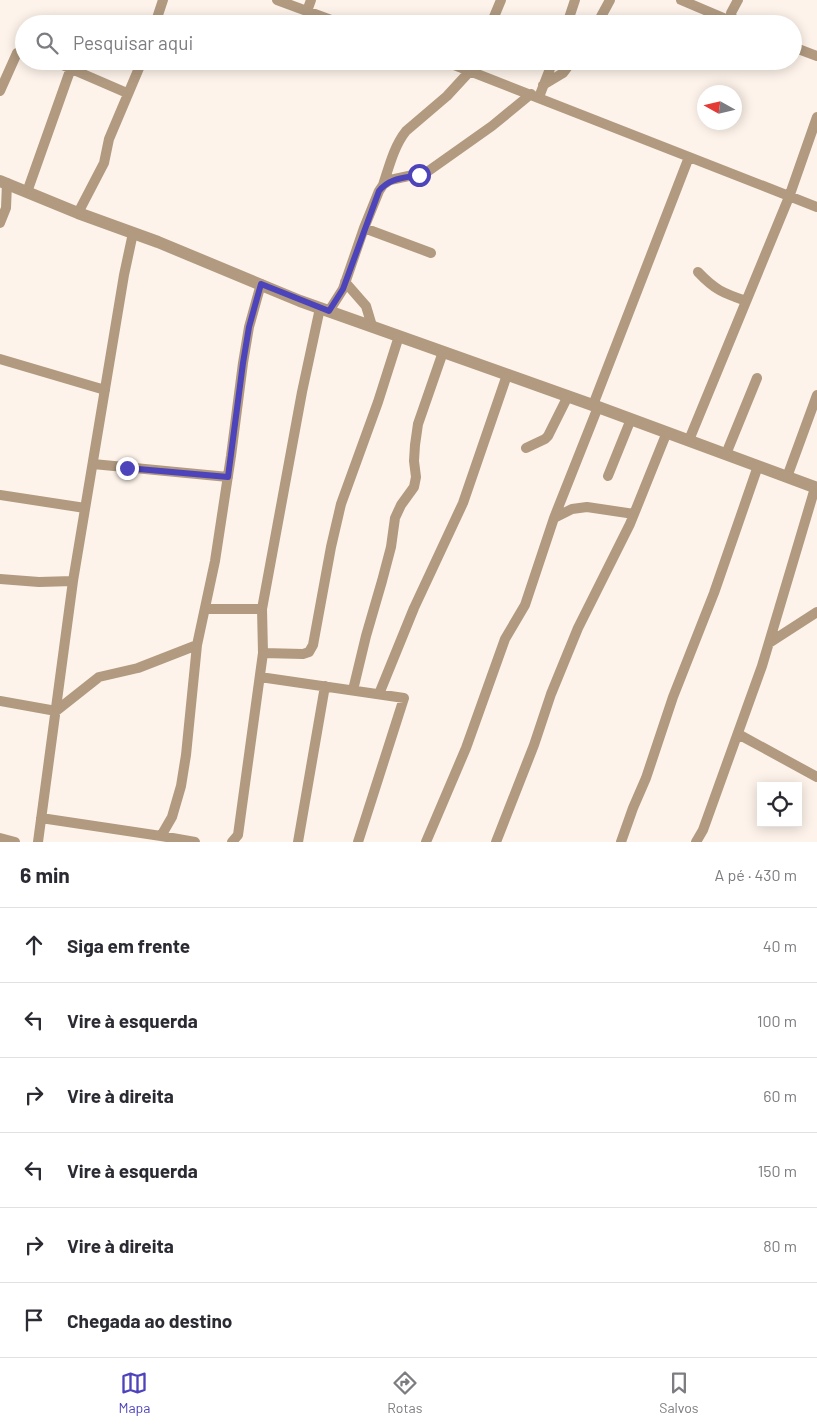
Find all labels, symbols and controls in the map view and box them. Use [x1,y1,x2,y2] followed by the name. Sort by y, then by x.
[15,15,802,70] search box
[33,29,61,57] icon: search
[73,31,193,54] text: Pesquisar aqui
[697,85,742,130] north arrow
[408,164,431,187] route start
[116,457,139,480] route end
[757,782,802,827] map controls
[757,782,802,827] button: locate
[20,862,70,887] text: 6 min
[715,865,797,884] text: A pé · 430 m
[20,931,48,959] icon: ahead
[67,934,190,957] text: Siga em frente
[763,936,797,955] text: 40 m
[20,1006,48,1034] icon: left
[67,1009,198,1032] text: Vire à esquerda
[757,1011,797,1030] text: 100 m
[20,1081,48,1109] icon: right
[67,1084,174,1107] text: Vire à direita
[763,1086,797,1105] text: 60 m
[20,1156,48,1184] icon: left
[67,1159,198,1182] text: Vire à esquerda
[758,1161,797,1180] text: 150 m
[20,1231,48,1259] icon: right
[67,1234,174,1257] text: Vire à direita
[763,1236,797,1255] text: 80 m
[20,1306,48,1334] icon: arrive
[67,1309,232,1332] text: Chegada ao destino
[118,1369,150,1416] tab: Mapa
[387,1369,422,1416] tab: Rotas
[659,1369,699,1416] tab: Salvos

